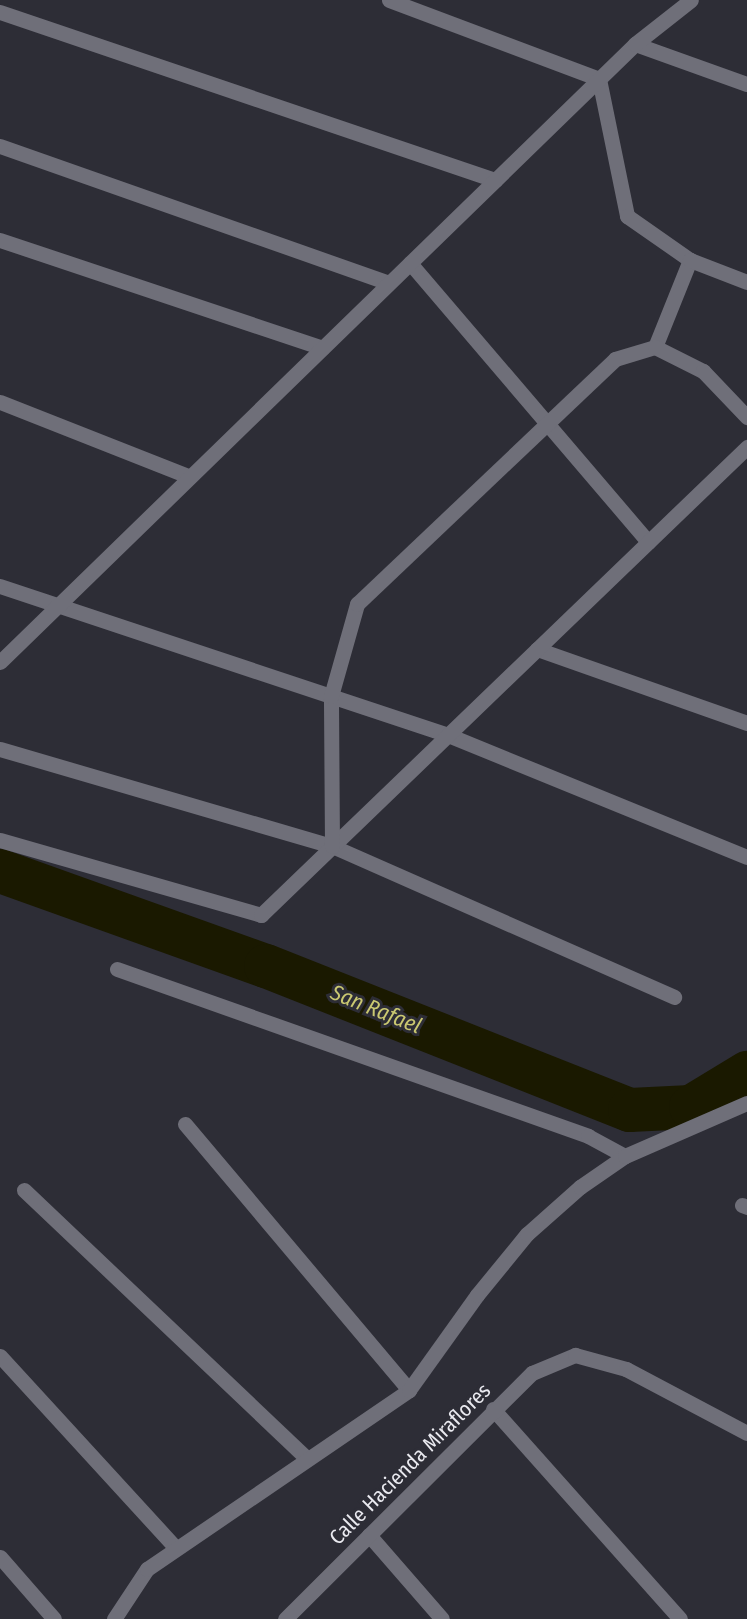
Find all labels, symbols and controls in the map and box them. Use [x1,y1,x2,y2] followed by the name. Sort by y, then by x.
[327,979,425,1039] water label: San Rafael
[324,1378,496,1550] street label: Calle Hacienda Miraflores

